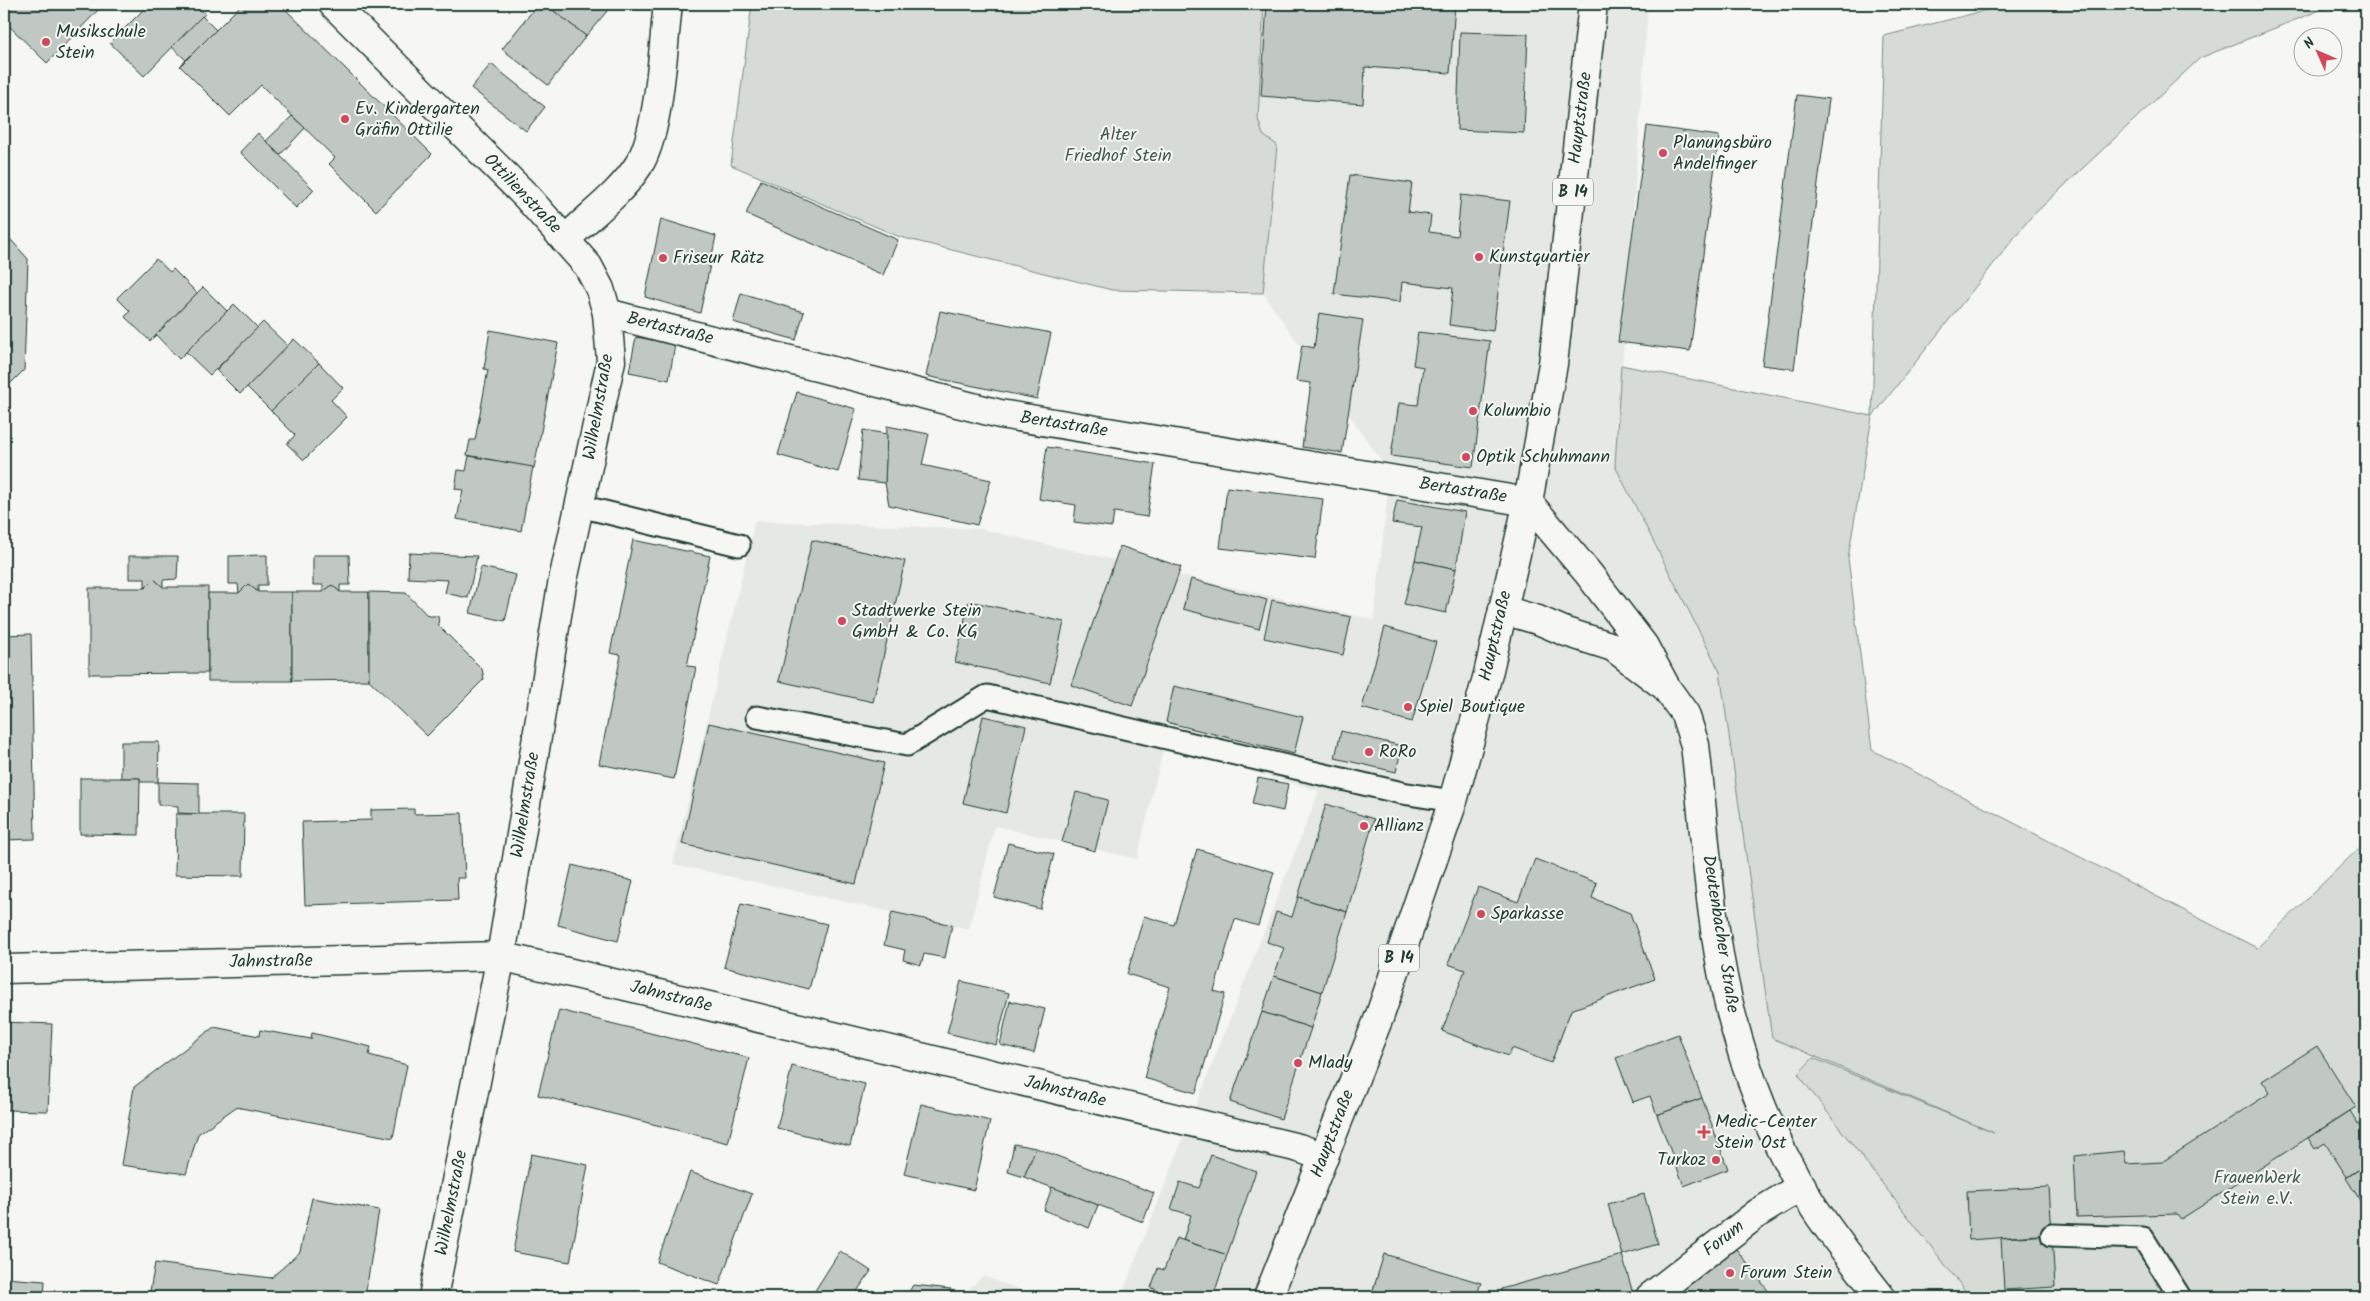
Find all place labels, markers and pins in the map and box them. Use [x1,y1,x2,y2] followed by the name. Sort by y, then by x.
[56,18,146,68] place label: Musikschule Stein
[40,36,52,48] marker: Musikschule Stein
[355,95,480,145] place label: Ev. Kindergarten Gräfin Ottilie
[339,113,351,125] marker: Ev. Kindergarten Gräfin Ottilie
[1673,129,1772,179] place label: Planungsbüro Andelfinger
[1657,147,1669,159] marker: Planungsbüro Andelfinger
[1489,243,1590,272] place label: Kunstquartier
[673,244,764,273] place label: Friseur Rätz
[1473,251,1485,263] marker: Kunstquartier
[657,252,669,264] marker: Friseur Rätz
[1483,397,1551,426] place label: Kolumbio
[1467,405,1479,417] marker: Kolumbio
[1476,443,1610,472] place label: Optik Schuhmann
[1460,451,1472,463] marker: Optik Schuhmann
[852,597,981,647] place label: Stadtwerke Stein GmbH & Co. KG
[836,615,848,627] marker: Stadtwerke Stein GmbH & Co. KG
[1418,693,1525,722] place label: Spiel Boutique
[1402,701,1414,713] marker: Spiel Boutique
[1379,738,1416,767] place label: RoRo
[1363,746,1375,758] marker: RoRo
[1374,812,1424,841] place label: Allianz
[1358,820,1370,832] marker: Allianz
[1491,900,1564,929] place label: Sparkasse
[1475,908,1487,920] marker: Sparkasse
[1308,1049,1353,1078] place label: Mlady
[1292,1057,1304,1069] marker: Mlady
[1715,1108,1817,1158] place label: Medic-Center Stein Ost
[1697,1125,1711,1139] marker: Medic-Center Stein Ost
[1657,1146,1706,1175] place label: Turkoz
[1710,1154,1722,1166] marker: Turkoz
[1740,1259,1832,1288] place label: Forum Stein
[1724,1267,1736,1279] marker: Forum Stein

